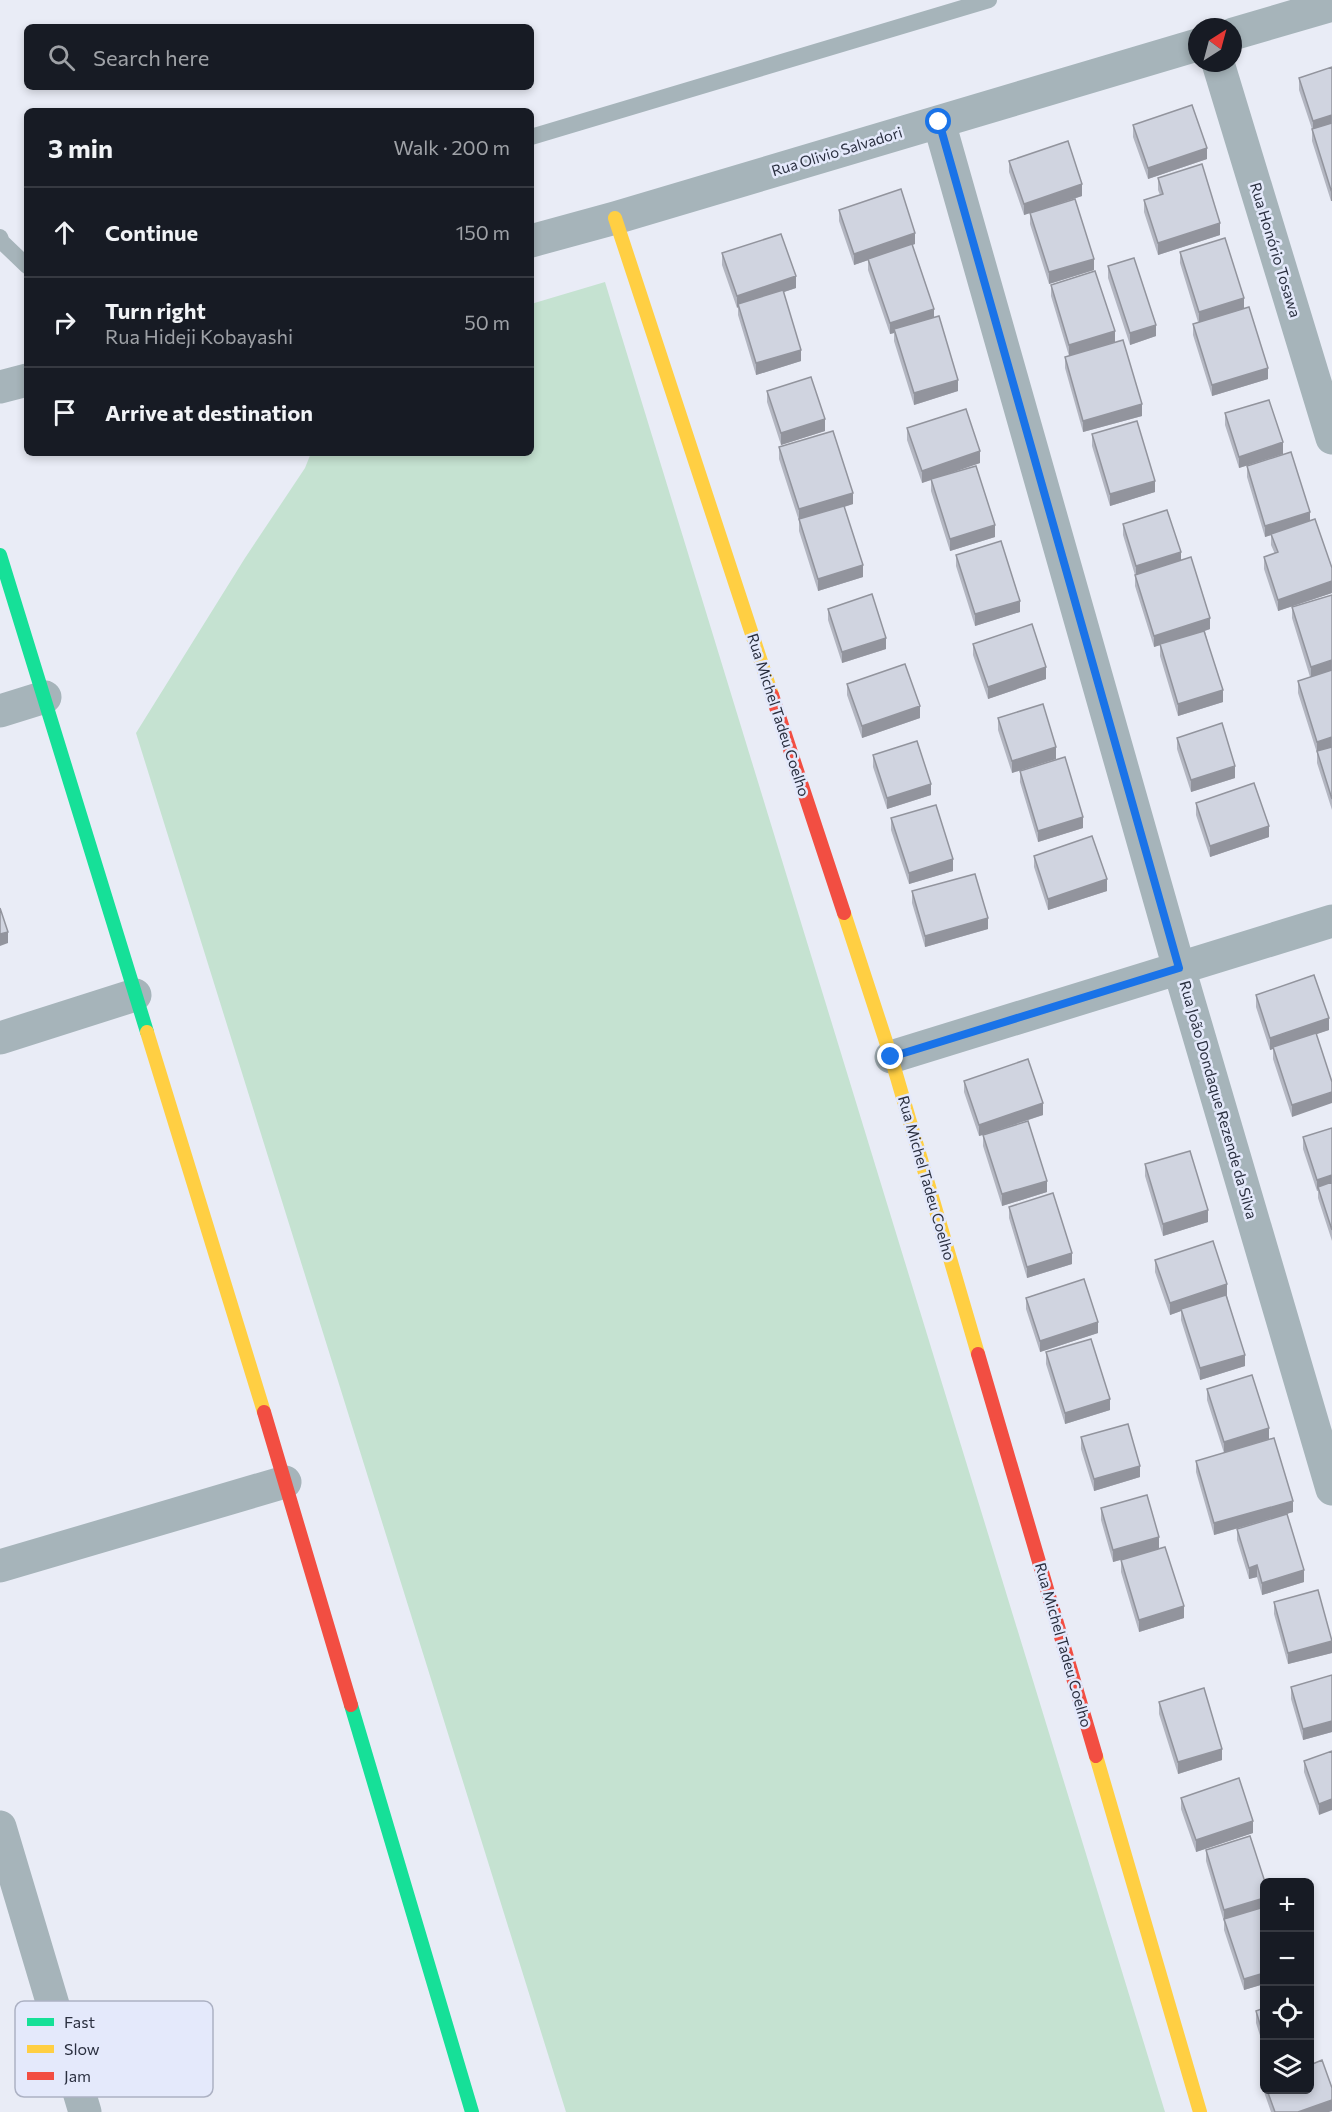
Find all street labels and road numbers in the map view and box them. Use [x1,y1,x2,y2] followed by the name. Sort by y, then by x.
[769,123,904,179] street label: Rua Olivio Salvadori
[1247,180,1305,319] street label: Rua Honório Tosawa
[744,631,814,799] street label: Rua Michel Tadeu Coelho
[1176,978,1262,1221] street label: Rua João Dondaque Rezende da Silva
[895,1093,959,1262] street label: Rua Michel Tadeu Coelho
[1032,1560,1096,1729] street label: Rua Michel Tadeu Coelho

